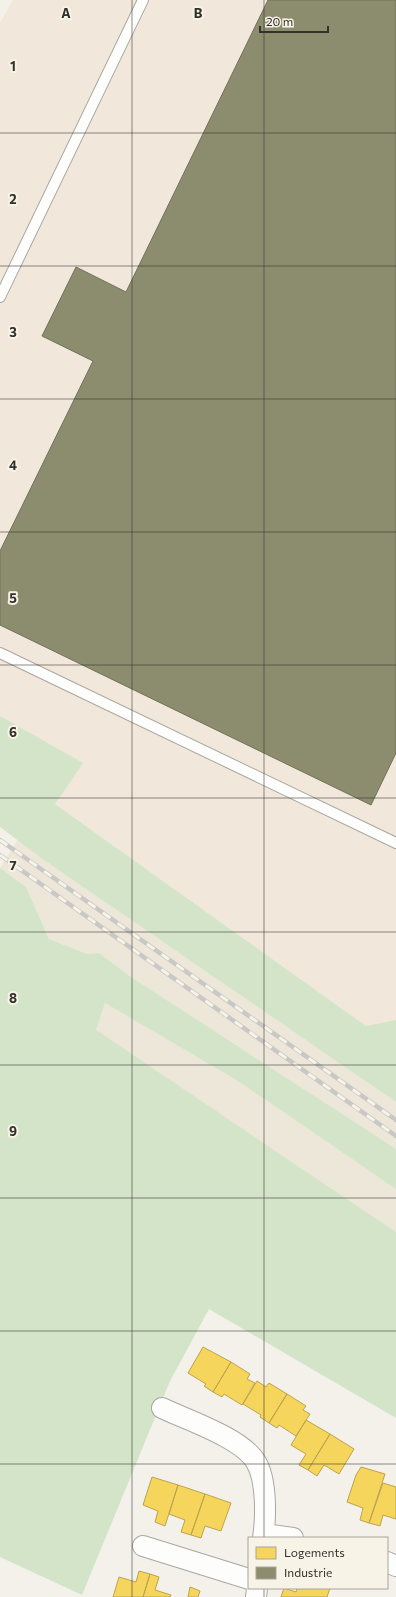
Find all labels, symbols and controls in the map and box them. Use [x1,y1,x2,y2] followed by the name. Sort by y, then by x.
[61,5,71,21] text: A
[194,5,203,21] text: B
[260,8,328,34] scale bar
[266,14,293,28] text: 20 m
[10,58,16,74] text: 1
[9,191,17,207] text: 2
[9,324,17,340] text: 3
[9,457,17,473] text: 4
[9,590,17,606] text: 5
[9,724,17,740] text: 6
[9,857,17,873] text: 7
[9,990,17,1006] text: 8
[9,1123,17,1139] text: 9
[248,1537,388,1589] legend
[284,1545,345,1559] text: Logements
[284,1565,332,1579] text: Industrie

